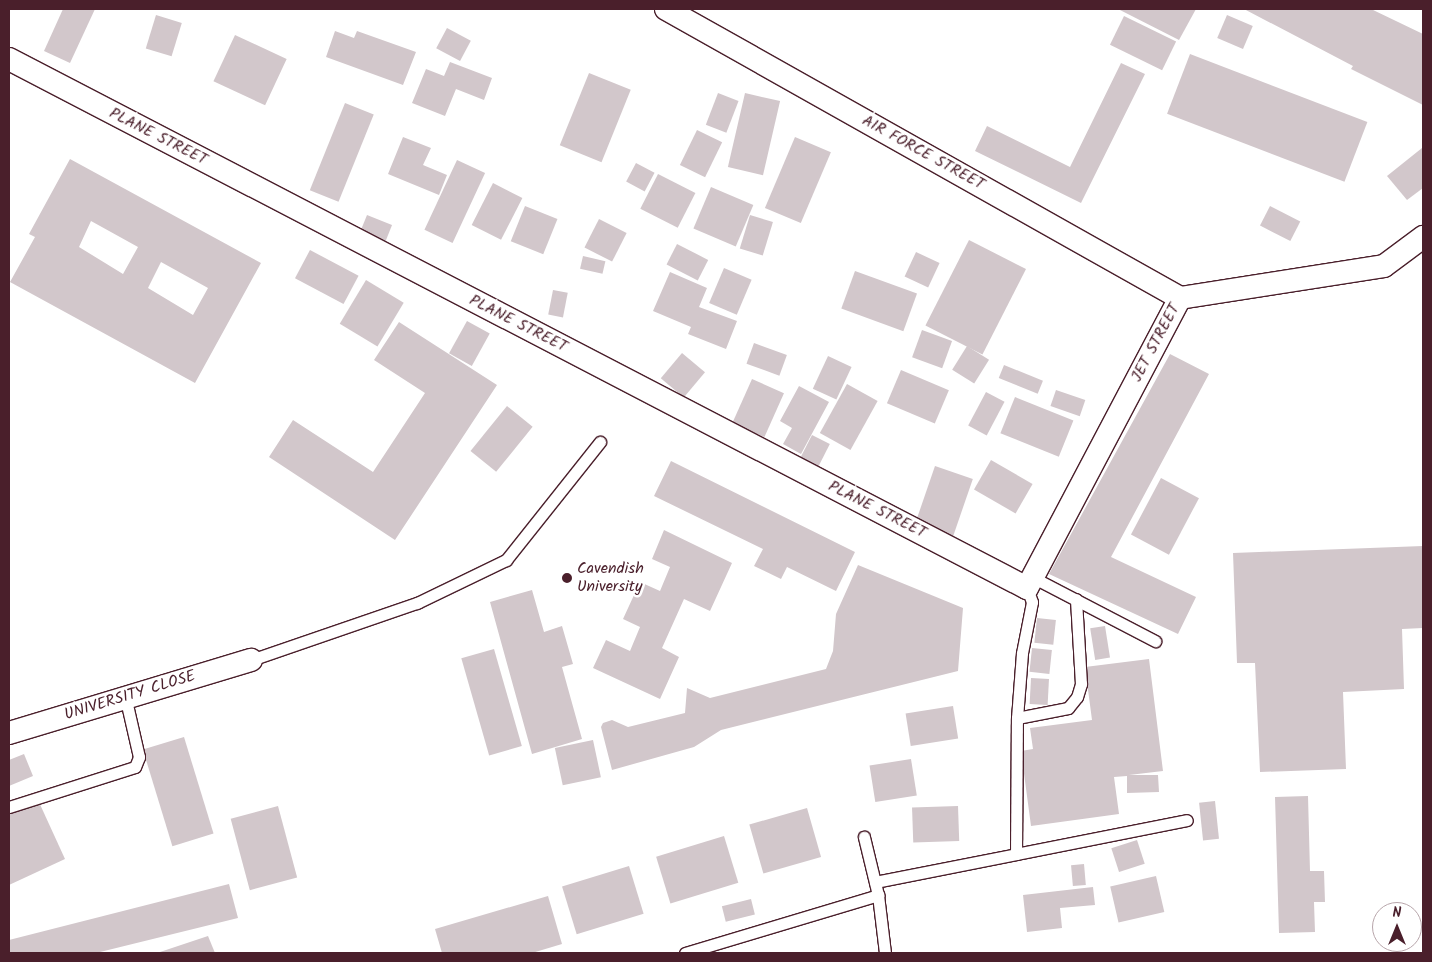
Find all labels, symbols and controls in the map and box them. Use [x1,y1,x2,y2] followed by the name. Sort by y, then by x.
[106,104,210,170] street label: PLANE STREET
[858,111,988,195] street label: AIR FORCE STREET
[466,291,570,357] street label: PLANE STREET
[1127,301,1185,385] street label: JET STREET
[825,477,929,543] street label: PLANE STREET
[577,559,644,597] place label: Cavendish University
[561,572,573,584] marker: Cavendish University
[62,667,198,725] street label: UNIVERSITY CLOSE
[1372,902,1422,952] north arrow
[1393,902,1401,924] text: N

